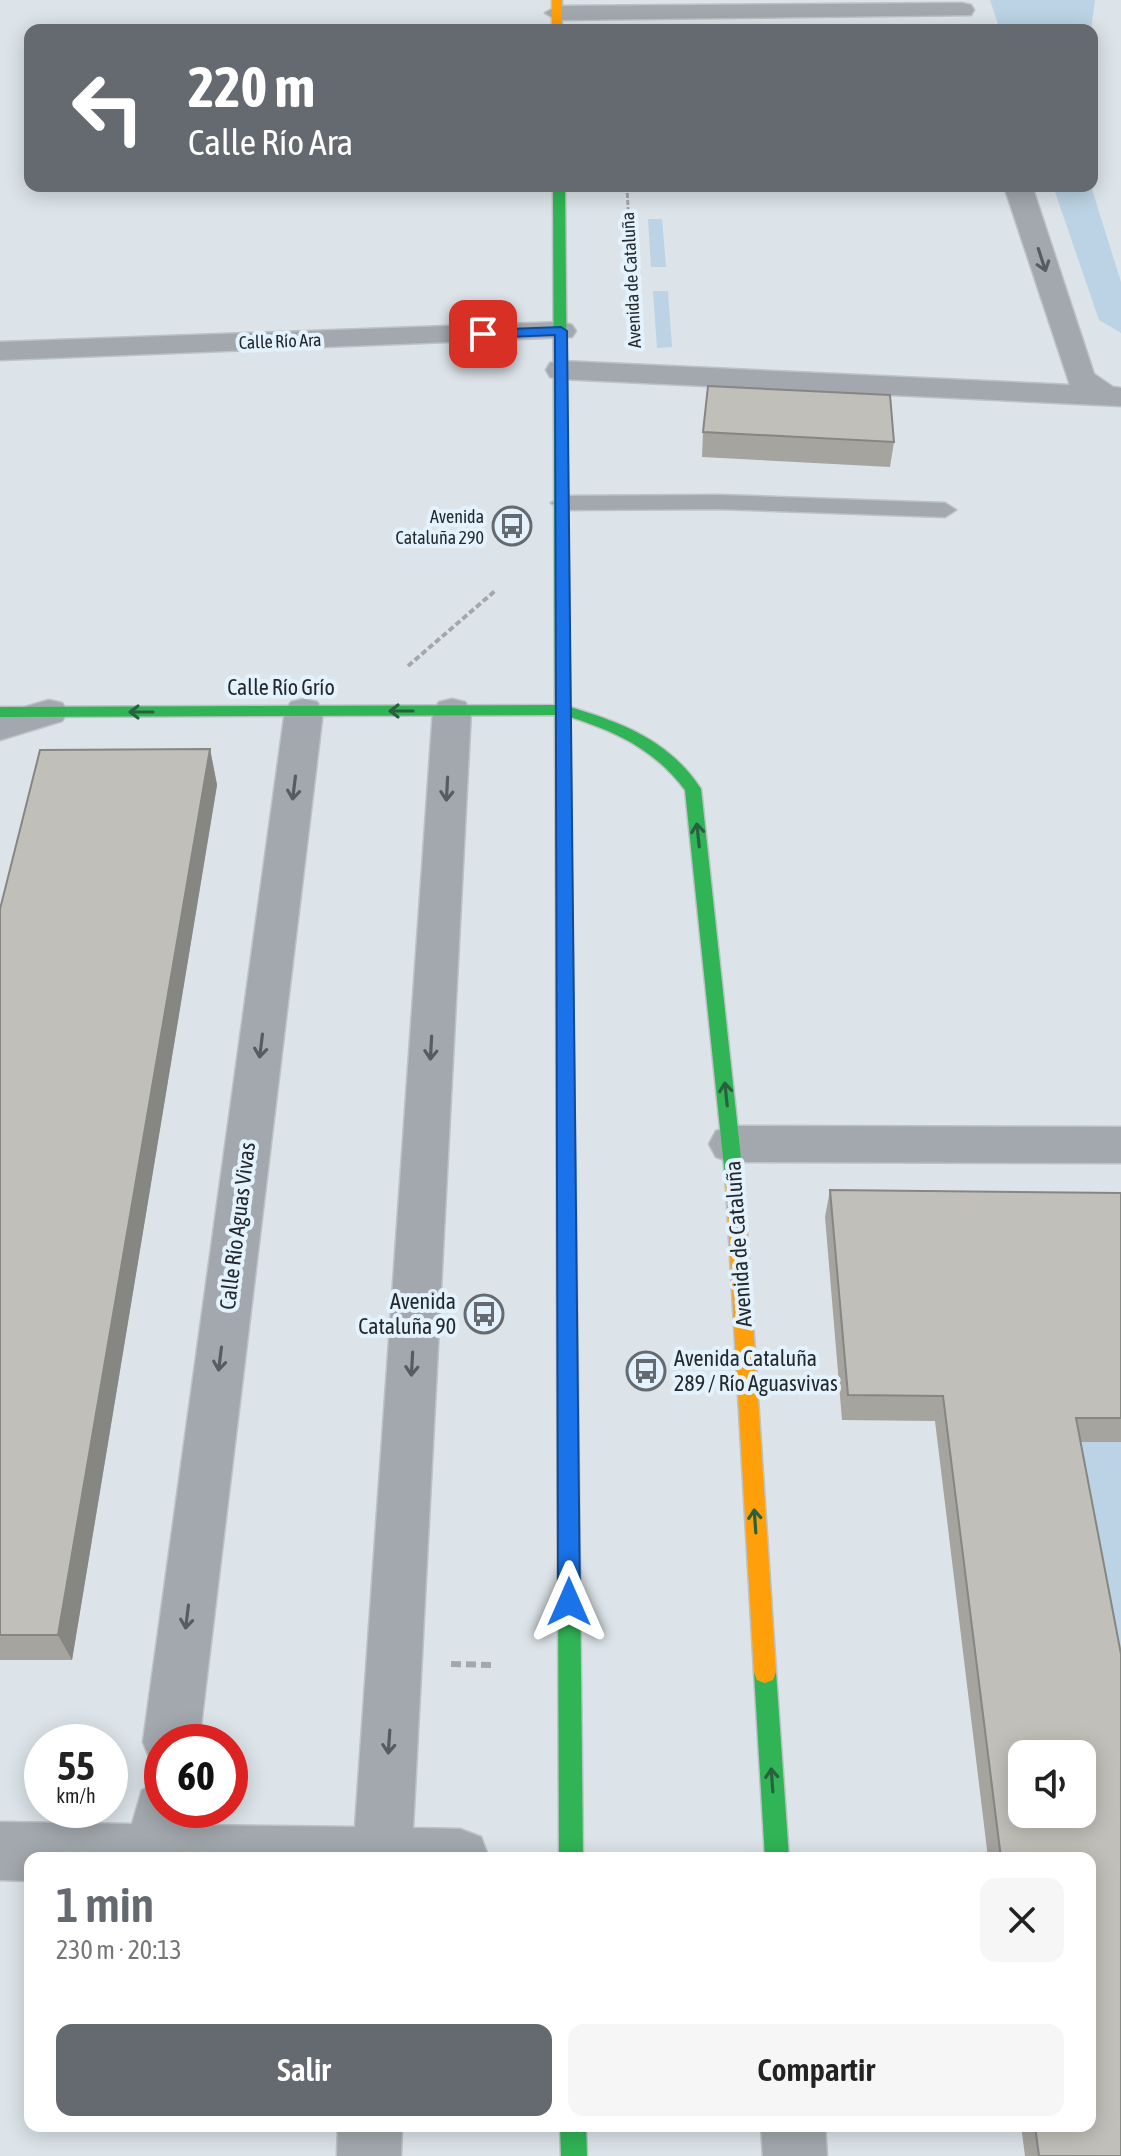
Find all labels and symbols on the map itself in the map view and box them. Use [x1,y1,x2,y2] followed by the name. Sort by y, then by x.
[617,211,645,349] street label: Avenida de Cataluña
[1035,247,1050,273] one-way arrow
[449,300,517,368] pin
[238,329,322,353] street label: Calle Río Ara
[491,505,533,547] bus stop icon: Avenida Cataluña 290
[396,506,484,548] place label: Avenida Cataluña 290
[227,674,335,700] street label: Calle Río Grío
[388,703,415,719] one-way arrow
[128,704,155,719] one-way arrow
[286,775,301,800] one-way arrow
[439,775,454,802] one-way arrow
[690,822,705,849] one-way arrow
[253,1032,268,1059] one-way arrow
[424,1034,439,1061] one-way arrow
[719,1081,734,1108] one-way arrow
[214,1141,260,1311] street label: Calle Río Aguas Vivas
[719,1160,757,1328] street label: Avenida de Cataluña
[358,1288,456,1339] place label: Avenida Cataluña 90
[463,1293,505,1335] bus stop icon: Avenida Cataluña 90
[674,1345,838,1396] place label: Avenida Cataluña 289 / Río Aguasvivas
[212,1346,227,1371] one-way arrow
[404,1350,419,1377] one-way arrow
[625,1350,667,1392] bus stop icon: Avenida Cataluña 289 / Río Aguasvivas
[748,1508,763,1535] one-way arrow
[527,1560,611,1644] position arrow
[179,1604,194,1629] one-way arrow
[144,1724,248,1828] speed limit sign: 60
[381,1728,396,1755] one-way arrow
[764,1767,779,1794] one-way arrow

